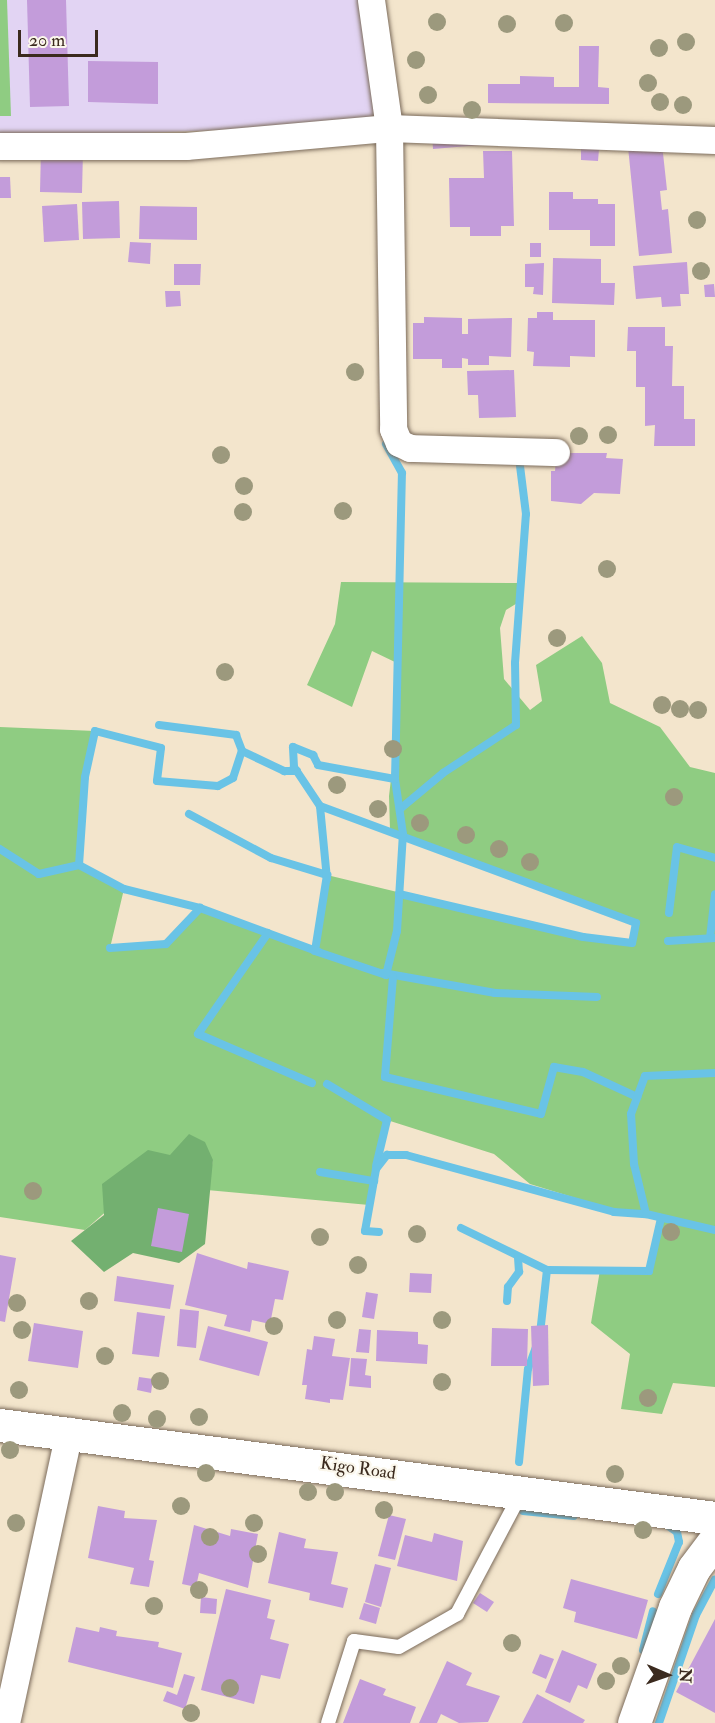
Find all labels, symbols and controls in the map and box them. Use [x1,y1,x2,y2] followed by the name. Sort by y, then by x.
[21,18,100,56] scale bar
[29,29,65,52] text: 20 m
[319,1453,397,1485] street label: Kigo Road
[637,1645,697,1705] north arrow
[675,1668,695,1683] text: N

